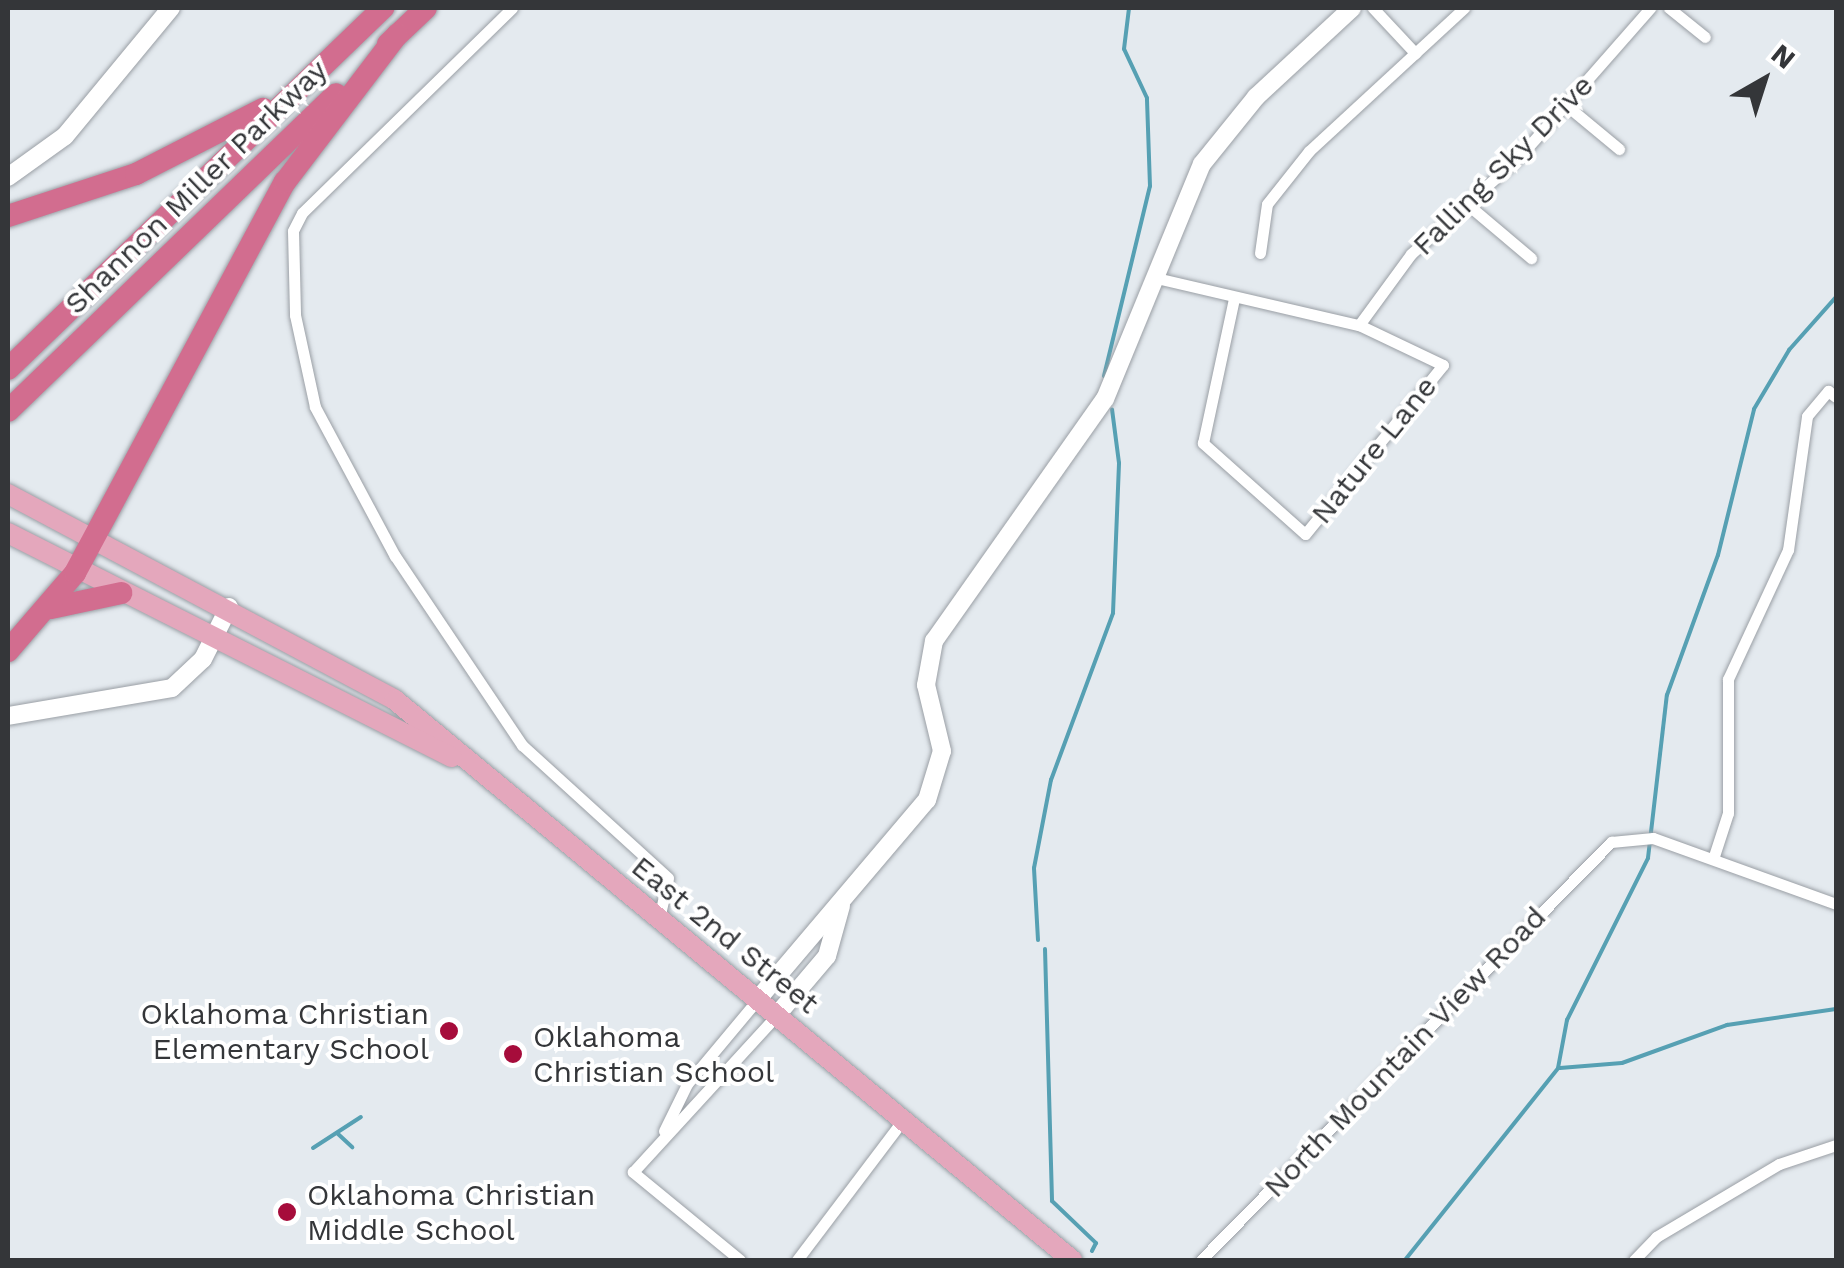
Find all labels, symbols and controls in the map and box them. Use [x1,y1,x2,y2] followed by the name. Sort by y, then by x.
[1714,30,1814,130] north arrow
[1765,37,1802,76] text: N
[57,52,335,322] street label: Shannon Miller Parkway
[1405,67,1601,263] street label: Falling Sky Drive
[1304,369,1444,531] street label: Nature Lane
[624,849,826,1021] street label: East 2nd Street
[1256,899,1554,1205] street label: North Mountain View Road
[140,996,429,1066] place label: Oklahoma Christian Elementary School
[533,1019,774,1090] place label: Oklahoma Christian School
[438,1020,460,1042] marker: Oklahoma Christian Elementary School
[502,1043,524,1065] marker: Oklahoma Christian School
[307,1177,596,1248] place label: Oklahoma Christian Middle School
[276,1201,298,1223] marker: Oklahoma Christian Middle School

